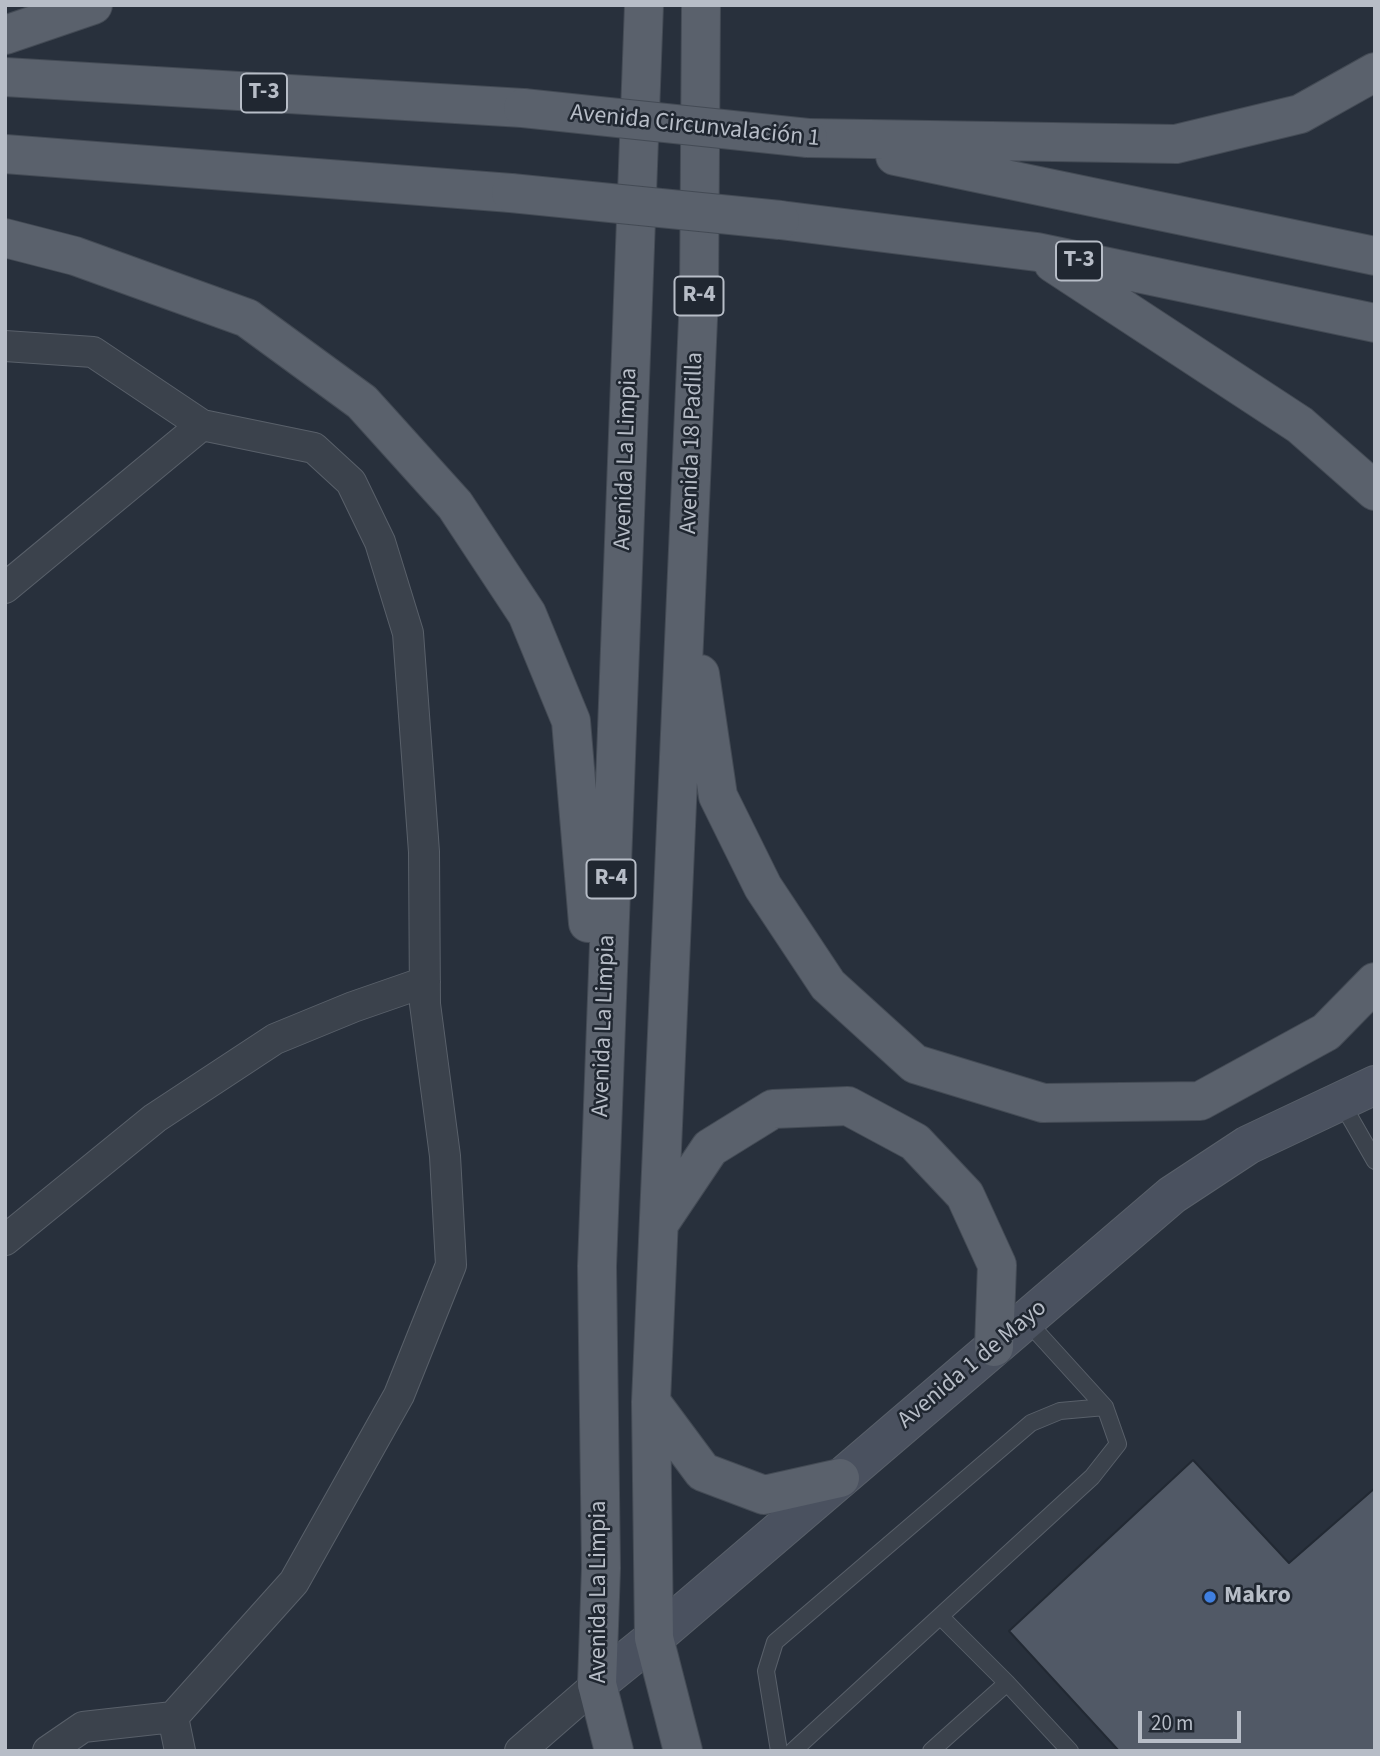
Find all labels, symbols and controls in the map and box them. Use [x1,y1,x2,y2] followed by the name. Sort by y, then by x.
[241,74,287,113] road number: T-3
[569,100,821,154] street label: Avenida Circunvalación 1
[1056,242,1102,280] road number: T-3
[674,276,724,316] road number: R-4
[675,352,711,534] street label: Avenida 18 Padilla
[609,367,645,551] street label: Avenida La Limpia
[586,860,636,898] road number: R-4
[587,934,623,1118] street label: Avenida La Limpia
[893,1294,1053,1436] street label: Avenida 1 de Mayo
[586,1501,614,1683] street label: Avenida La Limpia
[1224,1583,1291,1611] place label: Makro
[1202,1589,1218,1605] marker: Makro
[1142,1696,1245,1740] scale bar
[1151,1708,1193,1738] text: 20 m

